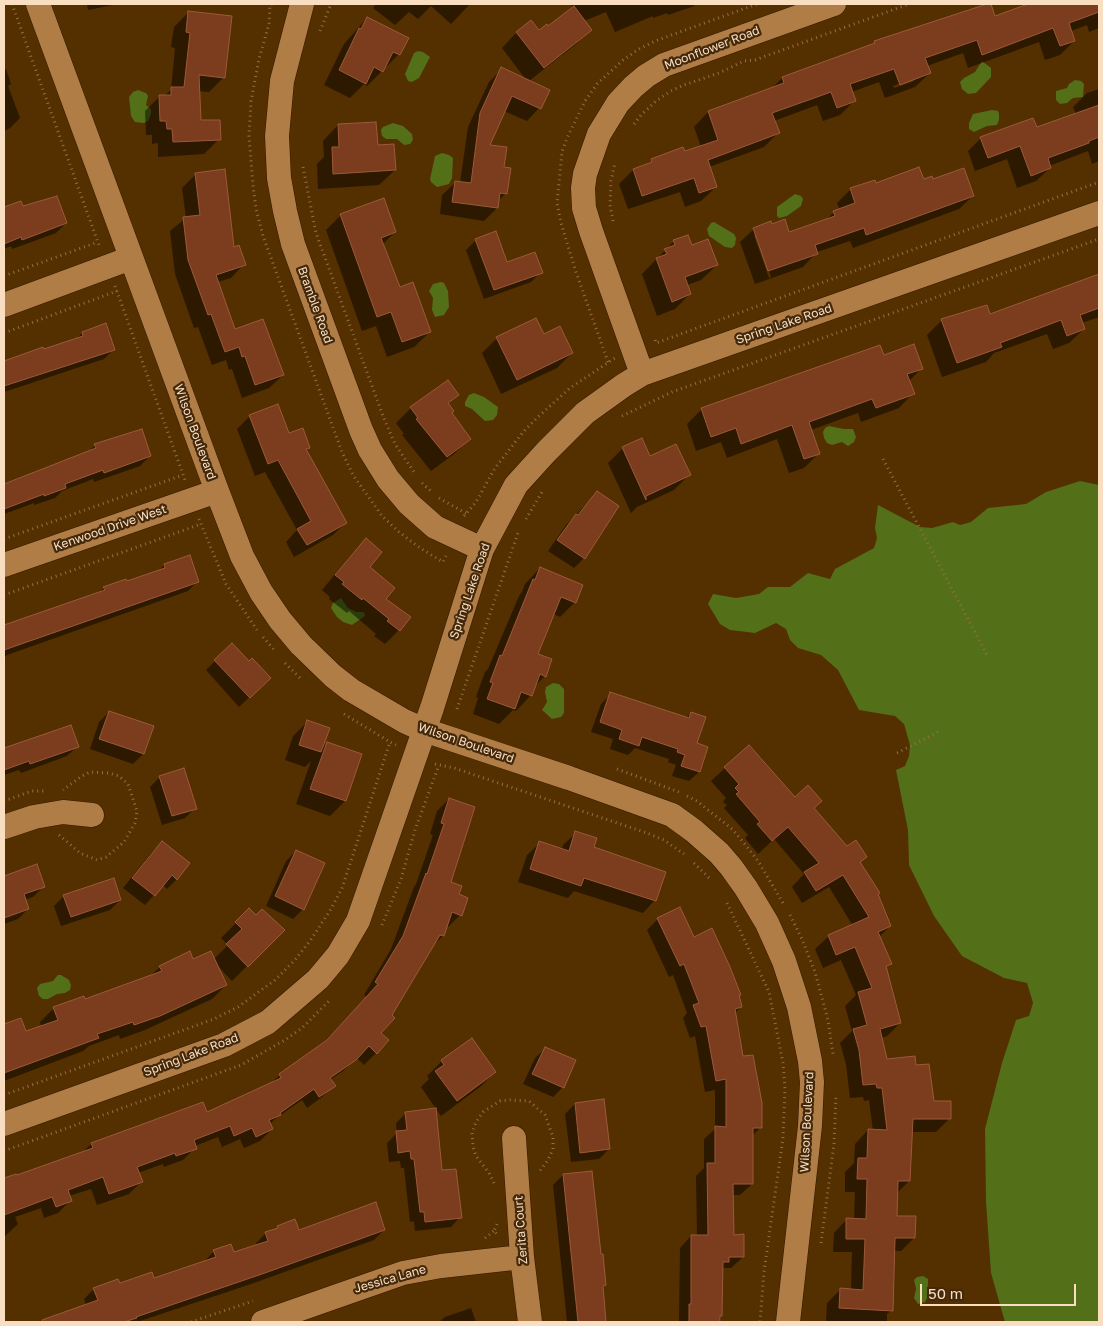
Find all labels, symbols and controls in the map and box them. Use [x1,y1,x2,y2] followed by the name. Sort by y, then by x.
[662,23,762,73] street label: Moonflower Road
[294,265,336,345] street label: Bramble Road
[734,301,834,347] street label: Spring Lake Road
[171,382,219,482] street label: Wilson Boulevard
[52,502,168,554] street label: Kenwood Drive West
[447,541,493,641] street label: Spring Lake Road
[416,720,516,766] street label: Wilson Boulevard
[142,1030,240,1080] street label: Spring Lake Road
[797,1071,817,1173] street label: Wilson Boulevard
[511,1195,531,1265] street label: Zerita Court
[352,1262,428,1296] street label: Jessica Lane
[923,1274,1079,1306] scale bar
[928,1284,963,1302] text: 50 m

